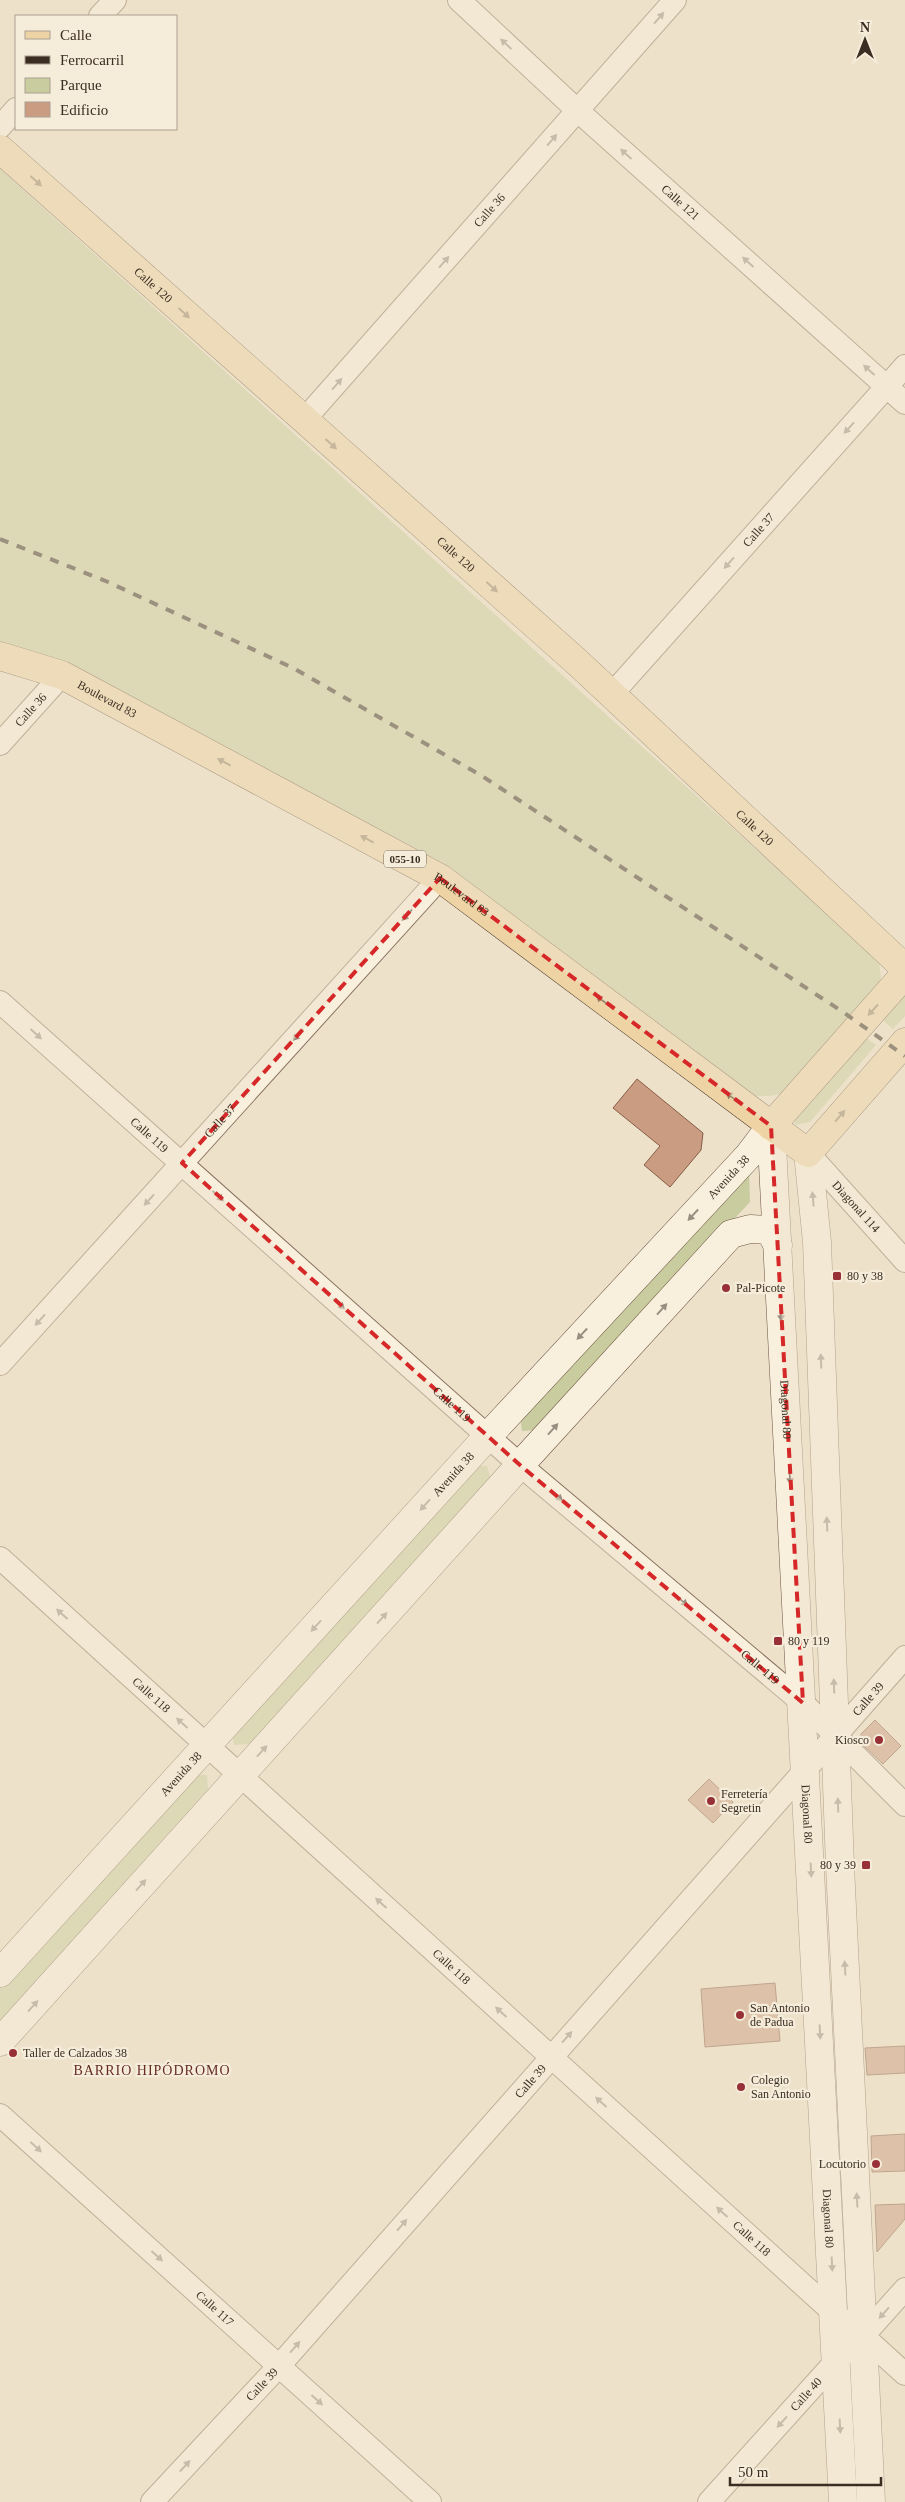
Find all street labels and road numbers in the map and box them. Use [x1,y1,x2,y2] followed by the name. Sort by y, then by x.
[658,182,702,223] street label: Calle 121
[471,190,508,230] street label: Calle 36
[131,265,175,306] street label: Calle 120
[740,510,777,550] street label: Calle 37
[434,534,478,575] street label: Calle 120
[75,678,139,721] street label: Boulevard 83
[12,690,49,729] street label: Calle 36
[733,807,776,849] street label: Calle 120
[384,851,426,868] road number: 055-10
[432,869,492,919] street label: Boulevard 83
[201,1101,239,1141] street label: Calle 37
[128,1115,171,1155] street label: Calle 119
[705,1152,752,1202] street label: Avenida 38
[829,1178,883,1235] street label: Diagonal 114
[777,1380,794,1439] street label: Diagonal 80
[430,1384,474,1425] street label: Calle 119
[430,1449,477,1499] street label: Avenida 38
[738,1647,782,1687] street label: Calle 119
[130,1674,173,1716] street label: Calle 118
[849,1679,887,1719] street label: Calle 39
[157,1749,205,1799] street label: Avenida 38
[798,1784,816,1844] street label: Diagonal 80
[430,1946,473,1987] street label: Calle 118
[512,2061,549,2101] street label: Calle 39
[820,2189,837,2248] street label: Diagonal 80
[730,2218,773,2259] street label: Calle 118
[193,2288,237,2329] street label: Calle 117
[243,2365,281,2404] street label: Calle 39
[787,2375,825,2414] street label: Calle 40

